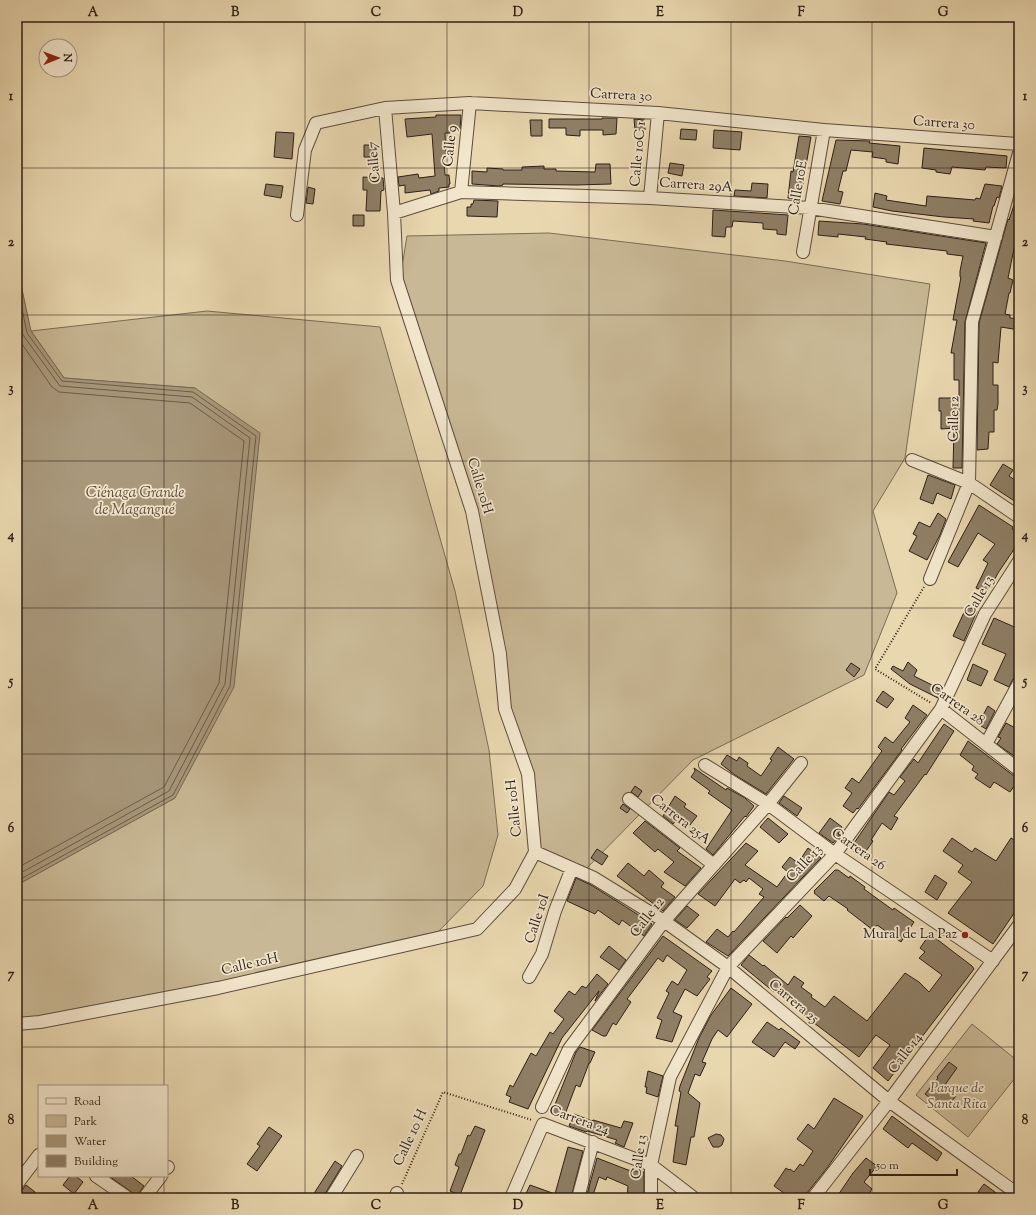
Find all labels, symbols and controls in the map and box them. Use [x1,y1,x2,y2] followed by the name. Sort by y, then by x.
[88,4,99,22] text: A
[231,4,240,22] text: B
[371,4,381,22] text: C
[513,4,523,22] text: D
[656,4,664,22] text: E
[797,4,805,22] text: F
[938,4,949,22] text: G
[38,38,78,78] north arrow
[59,52,75,63] text: N
[590,84,652,108] street label: Carrera 30
[9,88,14,106] text: 1
[1023,88,1028,106] text: 1
[912,112,976,136] street label: Carrera 30
[626,120,652,188] street label: Calle 10C 1
[439,124,463,168] street label: Calle 9
[363,140,387,184] street label: Calle 7
[784,159,814,217] street label: Calle 10E
[659,173,734,199] street label: Carrera 29A
[8,234,15,252] text: 2
[1022,234,1029,252] text: 2
[8,380,14,398] text: 3
[1022,380,1028,398] text: 3
[945,395,965,442] street label: Calle 12
[461,455,497,517] street label: Calle 10H
[86,483,184,521] water label: Ciénaga Grande de Magangué
[7,527,15,545] text: 4
[1021,527,1029,545] text: 4
[960,572,1000,622] street label: Calle 13
[8,673,14,691] text: 5
[1022,673,1028,691] text: 5
[926,679,988,731] street label: Carrera 28
[502,778,528,838] street label: Calle 10H
[646,790,715,850] street label: Carrera 25A
[8,820,15,838] text: 6
[1022,820,1029,838] text: 6
[827,824,889,876] street label: Carrera 26
[782,840,828,887] street label: Calle 13
[521,891,556,947] street label: Calle 10I
[626,893,670,942] street label: Calle 12
[863,925,957,945] place label: Mural de La Paz
[960,930,970,940] marker: Mural de La Paz
[220,949,280,981] street label: Calle 10H
[8,966,15,984] text: 7
[1022,966,1029,984] text: 7
[763,975,823,1029] street label: Carrera 25
[884,1029,928,1079] street label: Calle 14
[927,1079,987,1115] park label: Parque de Santa Rita
[38,1085,168,1177] legend
[74,1093,101,1111] text: Road
[546,1101,612,1141] street label: Carrera 24
[389,1106,433,1170] street label: Calle 10 H
[8,1112,15,1130] text: 8
[1022,1112,1029,1130] text: 8
[74,1113,97,1131] text: Park
[74,1133,107,1151] text: Water
[627,1133,653,1181] street label: Calle 13
[870,1151,957,1177] scale bar
[74,1153,118,1171] text: Building
[875,1157,899,1175] text: 50 m
[88,1197,99,1215] text: A
[231,1197,240,1215] text: B
[371,1197,381,1215] text: C
[513,1197,523,1215] text: D
[656,1197,664,1215] text: E
[797,1197,805,1215] text: F
[938,1197,949,1215] text: G

